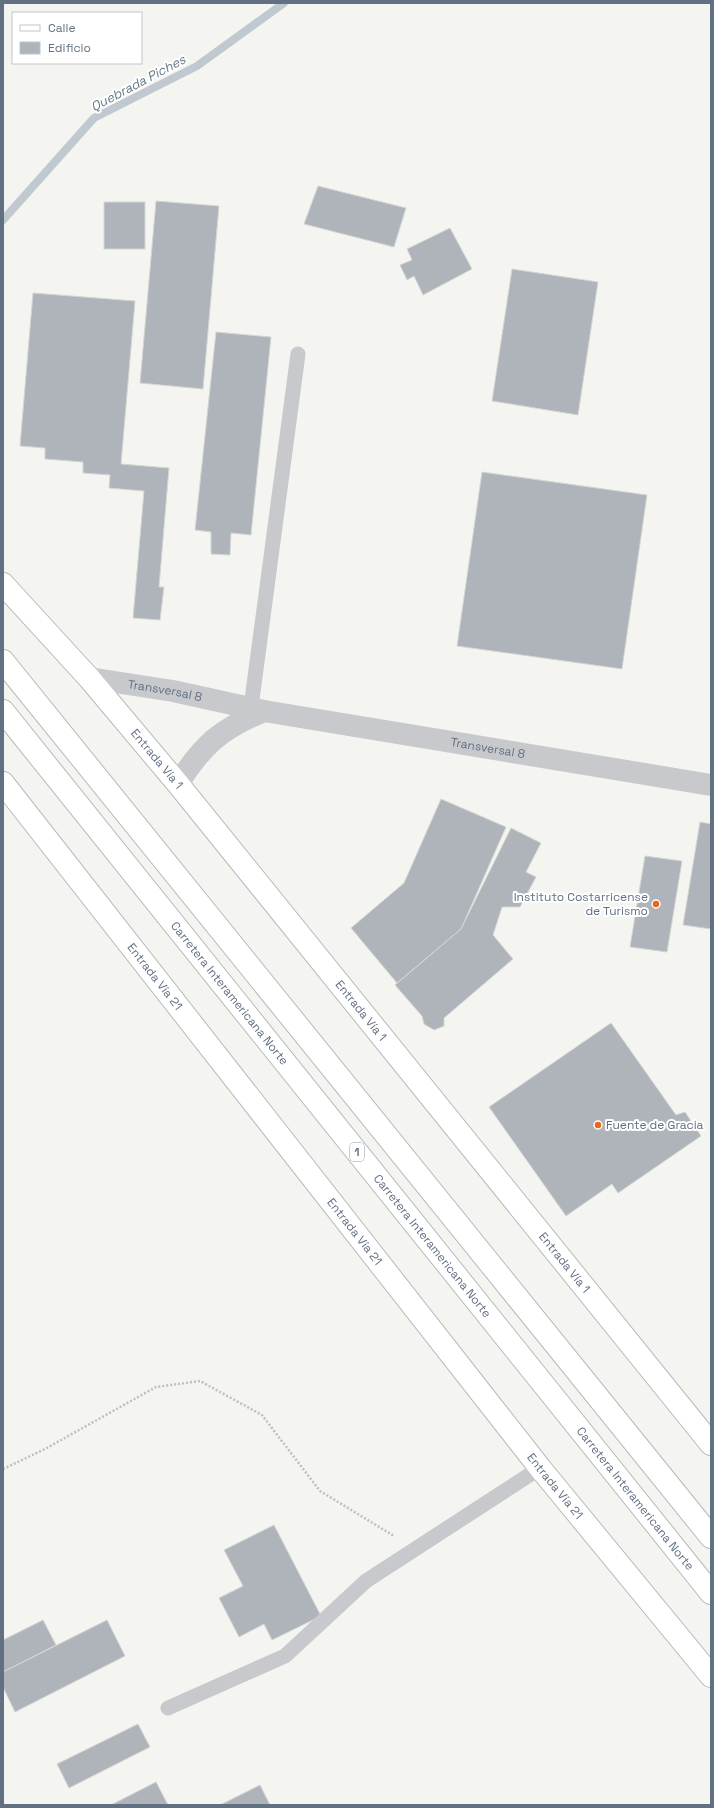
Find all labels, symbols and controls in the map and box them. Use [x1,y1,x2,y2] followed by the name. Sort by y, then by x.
[12,12,142,64] legend
[48,20,76,36] text: Calle
[48,40,91,56] text: Edificio
[88,50,189,115] water label: Quebrada Piches
[127,676,204,705] street label: Transversal 8
[127,726,187,792] street label: Entrada Vía 1
[449,734,526,762] street label: Transversal 8
[514,889,648,919] place label: Instituto Costarricense de Turismo
[651,899,661,909] marker: Instituto Costarricense de Turismo
[167,918,292,1068] street label: Carretera Interamericana Norte
[124,940,186,1013] street label: Entrada Vía 21
[332,977,390,1044] street label: Entrada Vía 1
[606,1117,704,1133] place label: Fuente de Gracia
[593,1120,603,1130] marker: Fuente de Gracia
[350,1143,364,1161] road number: 1
[370,1171,495,1321] street label: Carretera Interamericana Norte
[323,1195,386,1268] street label: Entrada Vía 21
[535,1229,594,1296] street label: Entrada Vía 1
[573,1424,698,1574] street label: Carretera Interamericana Norte
[523,1450,587,1523] street label: Entrada Vía 21

